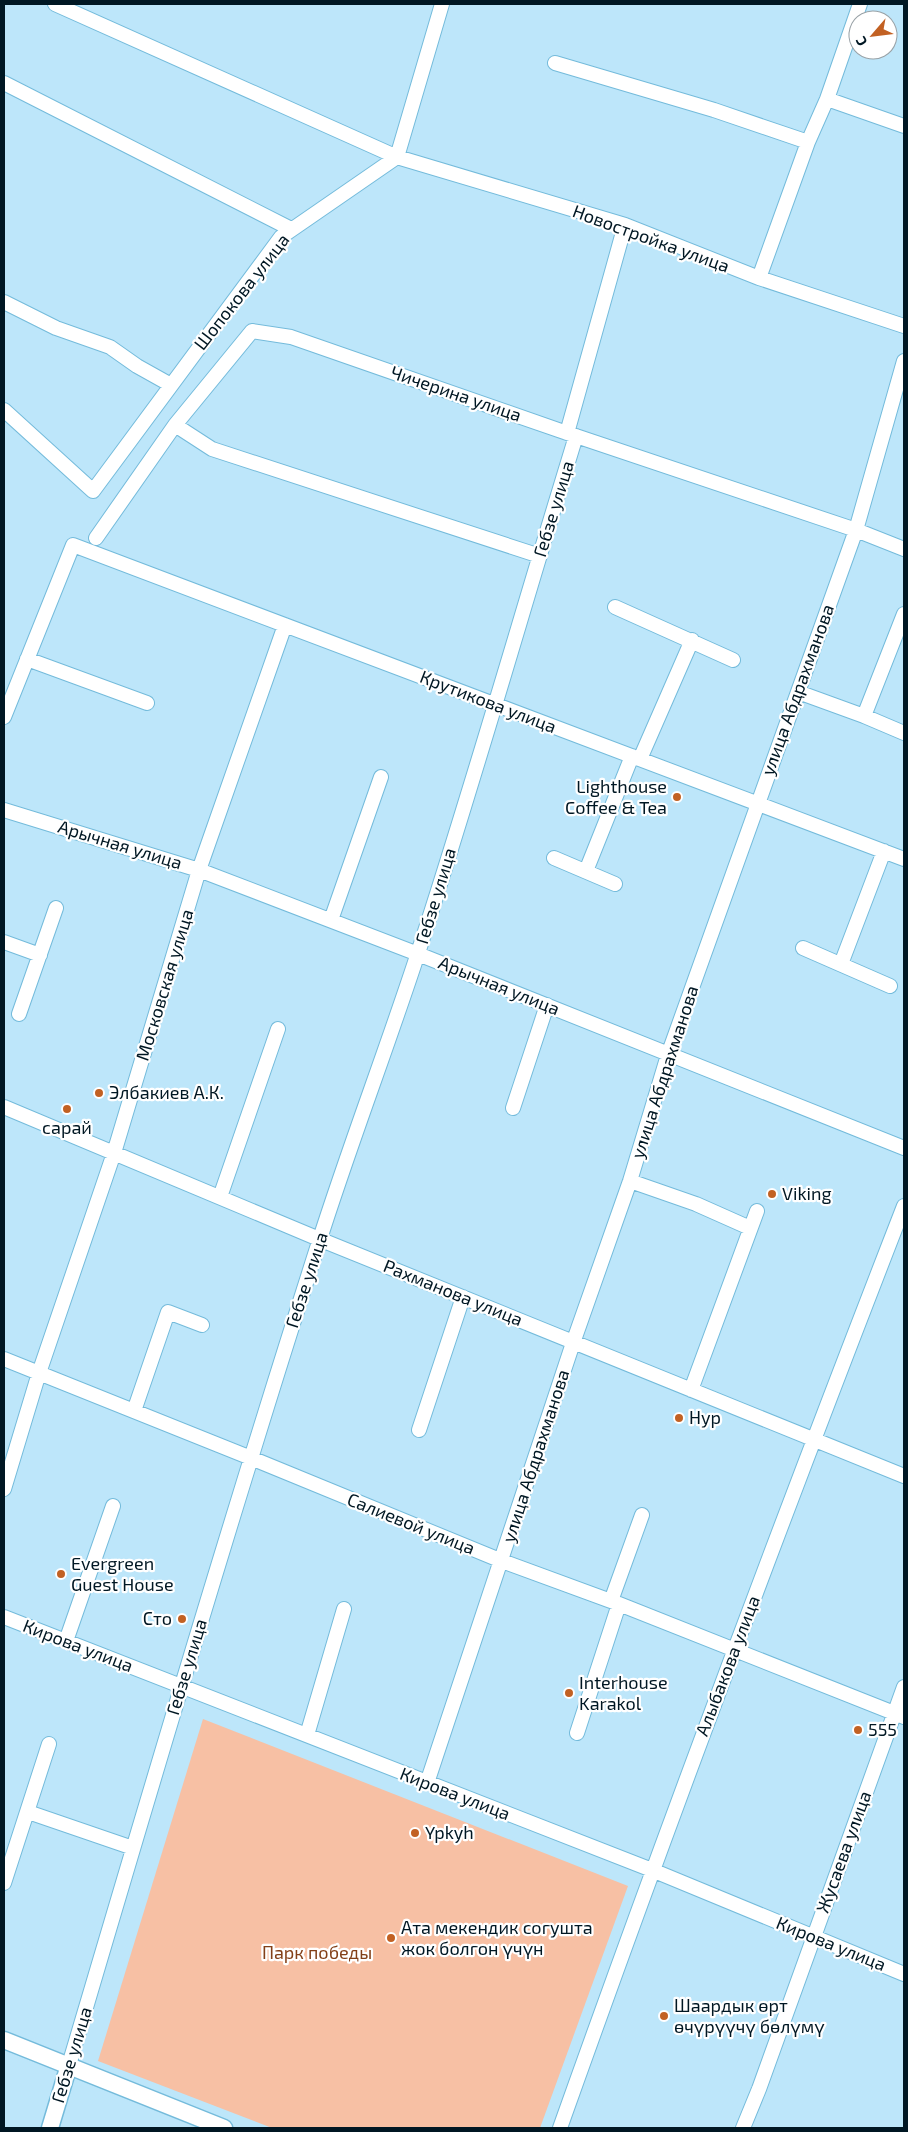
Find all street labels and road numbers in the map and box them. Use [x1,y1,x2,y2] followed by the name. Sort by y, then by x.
[570,199,733,277] street label: Новостройка улица
[189,229,293,354] street label: Шопокова улица
[388,360,525,426] street label: Чичерина улица
[528,458,578,559] street label: Гебзе улица
[756,601,838,778] street label: улица Абдрахманова
[417,665,560,737] street label: Крутикова улица
[56,815,185,873] street label: Арычная улица
[410,845,460,946] street label: Гебзе улица
[131,906,198,1063] street label: Московская улица
[436,951,563,1019] street label: Арычная улица
[626,982,702,1161] street label: улица Абдрахманова
[280,1229,332,1330] street label: Гебзе улица
[380,1254,526,1330] street label: Рахманова улица
[497,1366,573,1545] street label: улица Абдрахманова
[344,1487,478,1559] street label: Салиевой улица
[690,1592,764,1739] street label: Алыбакова улица
[20,1614,137,1676] street label: Кирова улица
[161,1616,211,1717] street label: Гебзе улица
[397,1762,514,1824] street label: Кирова улица
[811,1788,875,1916] street label: Жусаева улица
[773,1911,889,1975] street label: Кирова улица
[46,2004,96,2105] street label: Гебзе улица

